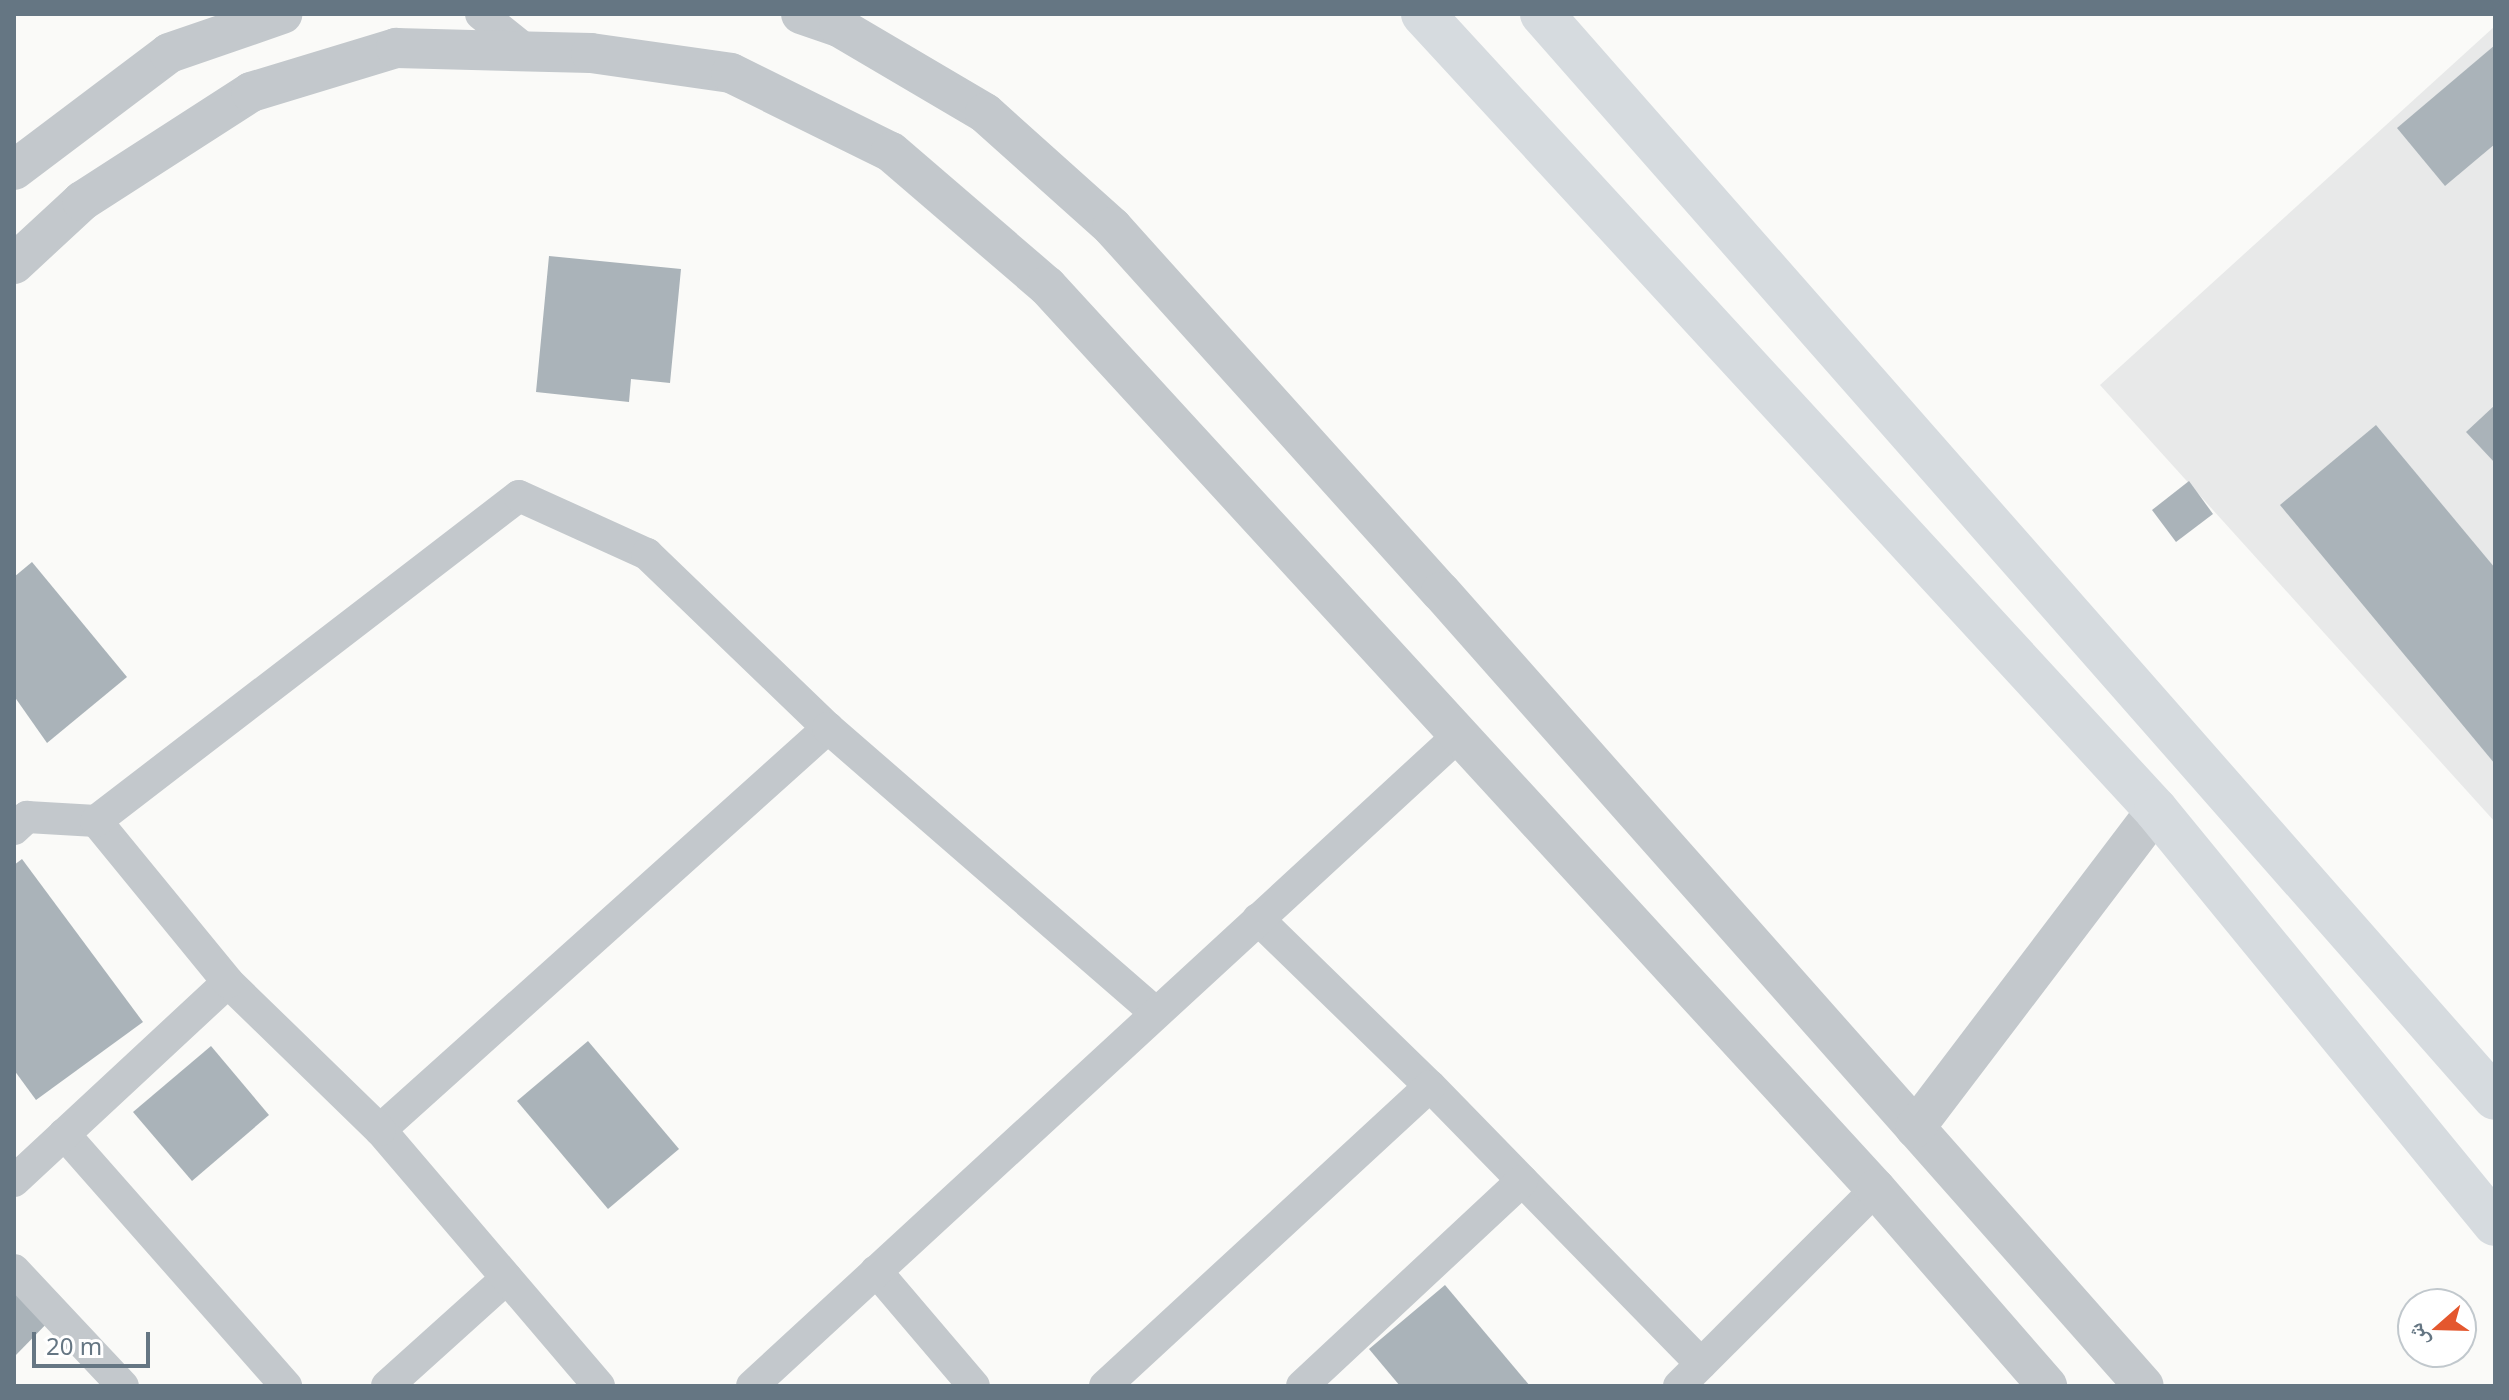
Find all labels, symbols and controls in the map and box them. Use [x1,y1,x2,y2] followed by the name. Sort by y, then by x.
[2397,1288,2477,1368] north arrow
[36,1316,154,1366] scale bar
[2398,1319,2434,1352] text: ش
[46,1329,102,1362] text: 20 m

